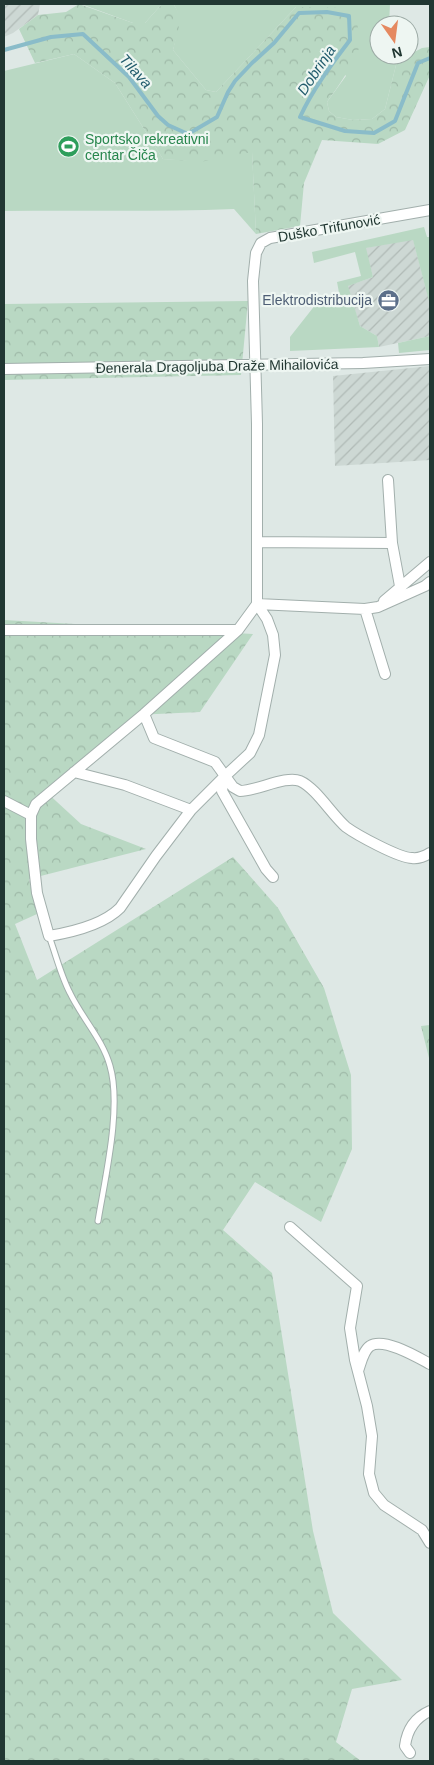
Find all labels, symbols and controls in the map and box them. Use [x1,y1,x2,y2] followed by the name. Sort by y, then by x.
[369,15,419,65] north arrow
[293,42,339,98] water label: Dobrinja
[390,44,404,62] text: N
[116,50,156,92] water label: Tilava
[85,131,209,163] place label: Sportsko rekreativni centar Čiča
[57,135,81,159] sports icon: Sportsko rekreativni centar Čiča
[277,211,381,245] street label: Duško Trifunović
[376,288,400,312] office icon: Elektrodistribucija
[262,292,372,308] place label: Elektrodistribucija
[95,356,339,376] street label: Đenerala Dragoljuba Draže Mihailovića

